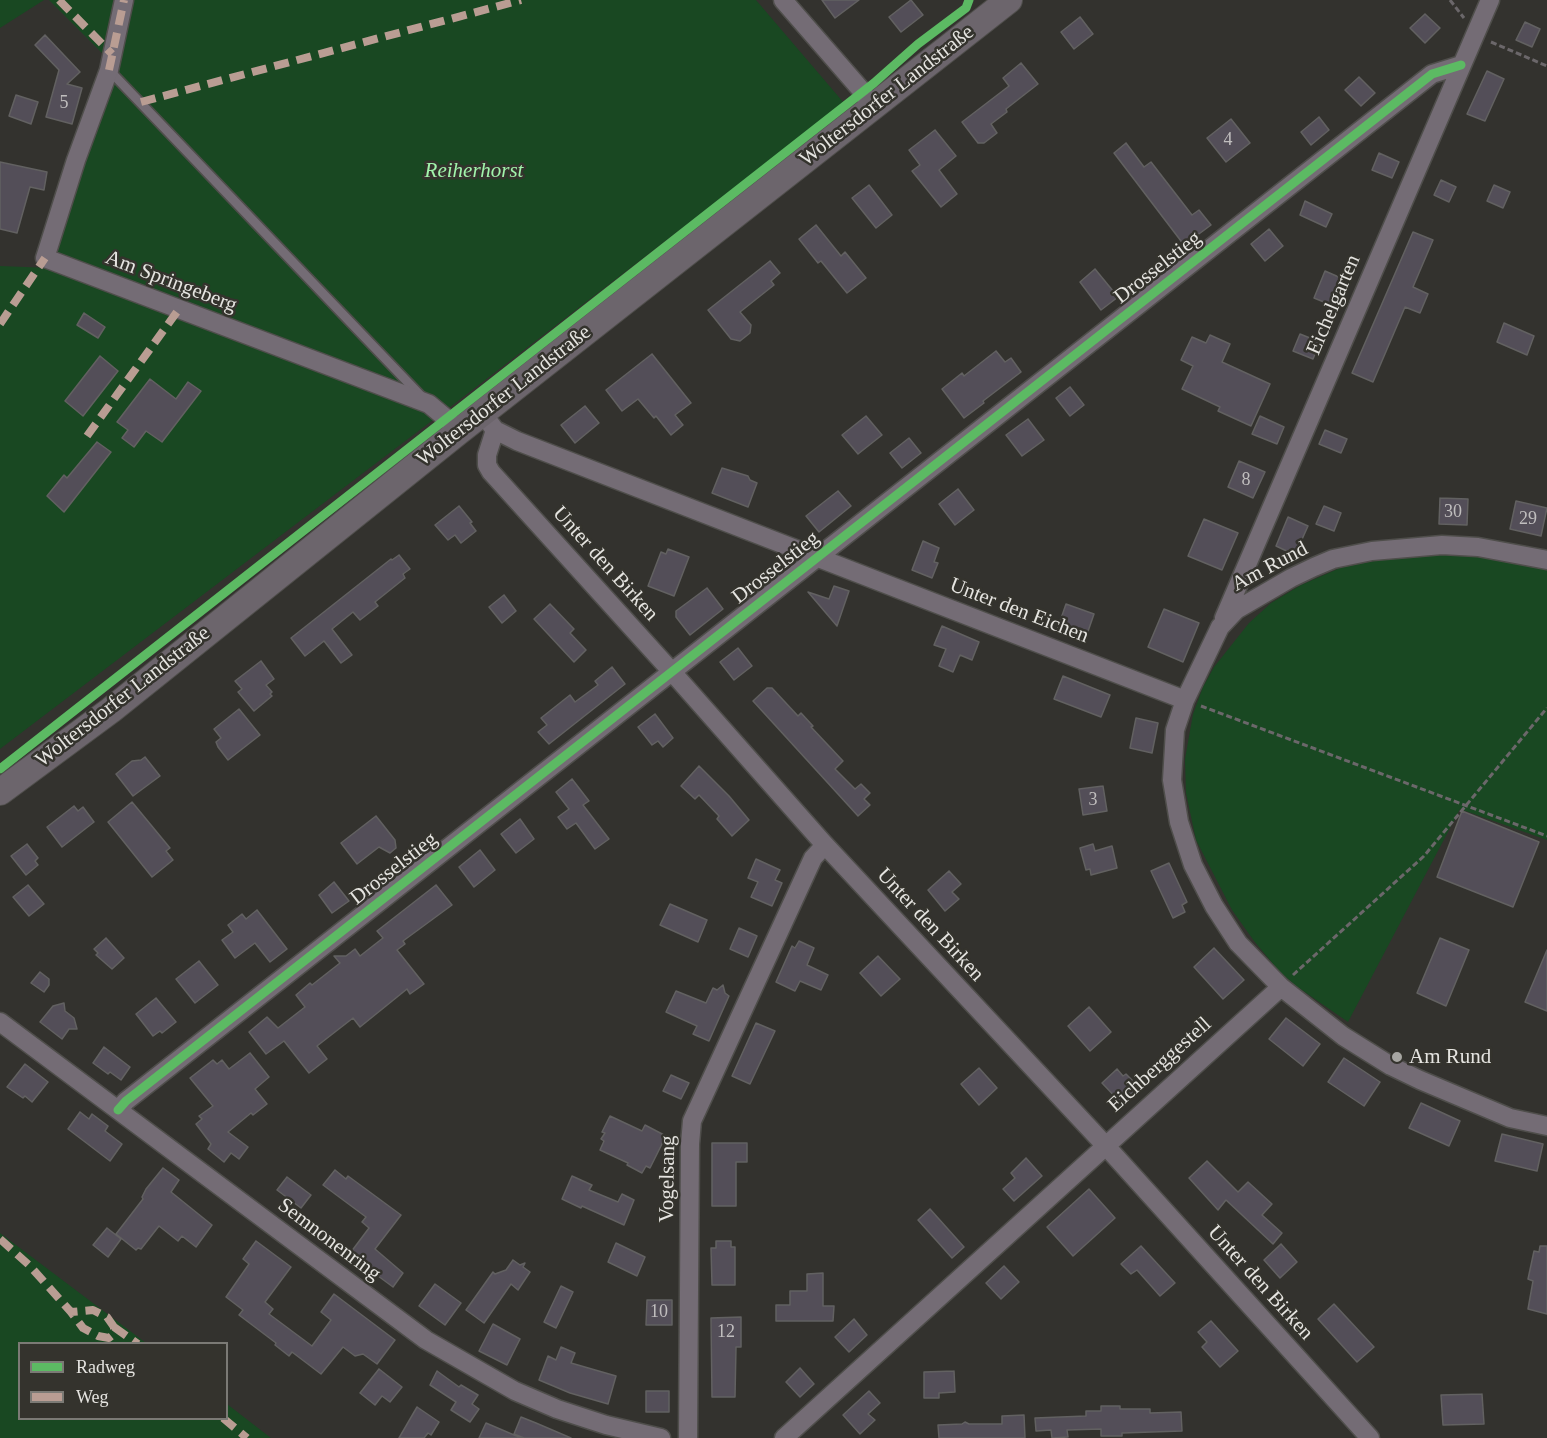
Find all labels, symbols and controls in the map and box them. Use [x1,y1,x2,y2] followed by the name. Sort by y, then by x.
[795,20,979,172] street label: Woltersdorfer Landstraße
[60,92,68,114] house number: 5
[1224,129,1232,151] house number: 4
[425,158,523,184] park label: Reiherhorst
[1109,226,1207,310] street label: Drosselstieg
[102,245,240,319] street label: Am Springeberg
[1302,251,1366,359] street label: Eichelgarten
[412,320,596,472] street label: Woltersdorfer Landstraße
[1242,469,1250,491] house number: 8
[547,501,663,627] street label: Unter den Birken
[1444,501,1462,523] house number: 30
[1519,508,1537,530] house number: 29
[727,526,825,610] street label: Drosselstieg
[1228,537,1312,597] street label: Am Rund
[946,573,1092,649] street label: Unter den Eichen
[31,621,215,773] street label: Woltersdorfer Landstraße
[1088,789,1098,811] house number: 3
[345,827,443,911] street label: Drosselstieg
[871,863,989,987] street label: Unter den Birken
[1103,1012,1217,1118] street label: Eichberggestell
[1409,1044,1491,1070] place label: Am Rund
[1390,1050,1404,1064] marker: Am Rund
[655,1135,681,1223] street label: Vogelsang
[273,1193,385,1287] street label: Semnonenring
[1202,1220,1318,1346] street label: Unter den Birken
[650,1301,668,1323] house number: 10
[717,1321,735,1343] house number: 12
[18,1342,228,1420] legend
[76,1357,135,1377] text: Radweg
[76,1387,109,1407] text: Weg

